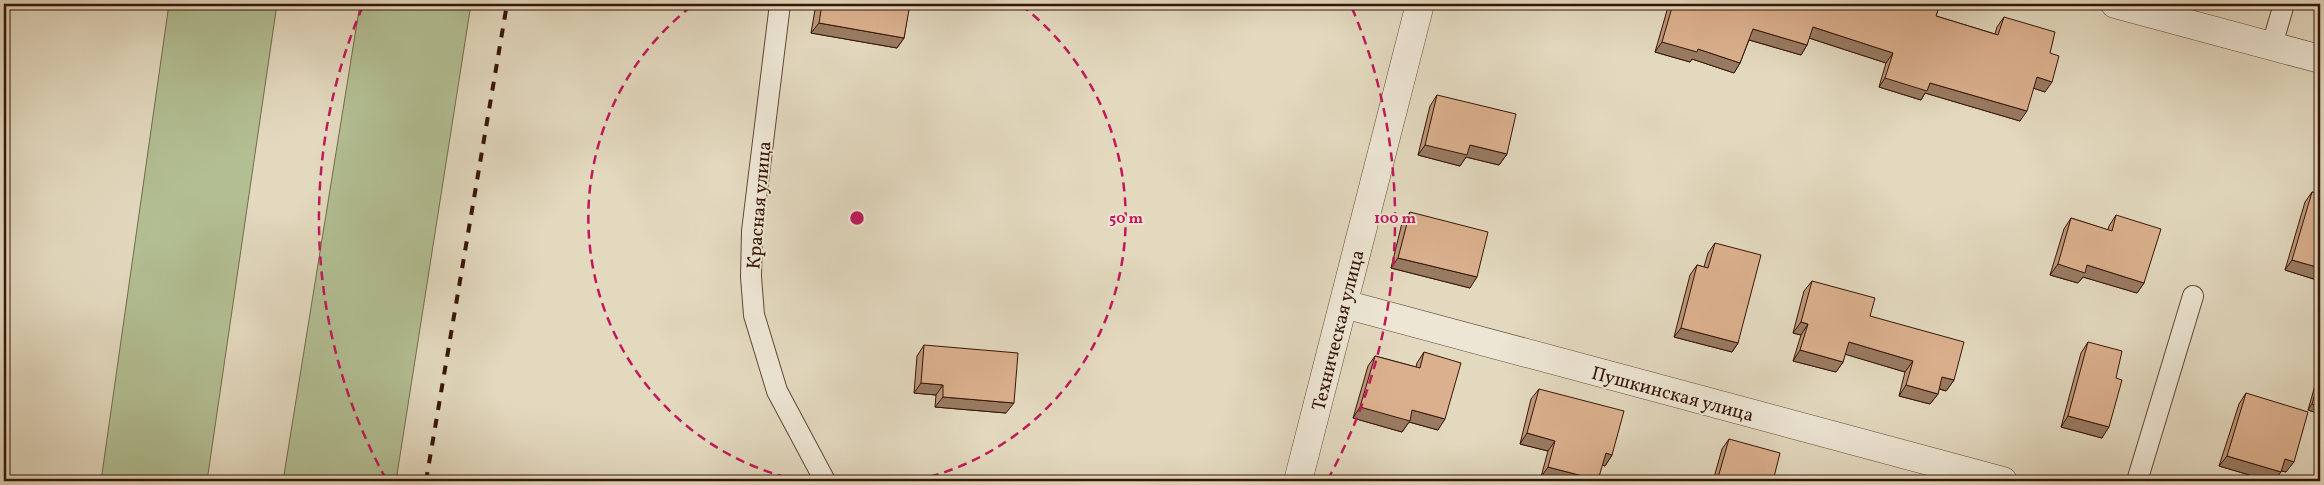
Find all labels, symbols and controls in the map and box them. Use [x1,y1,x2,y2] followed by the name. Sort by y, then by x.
[741,140,779,270] street label: Красная улица
[848,209,866,227] centre of rings
[1109,209,1143,230] text: 50 m
[1374,209,1417,230] text: 100 m
[1306,247,1372,414] street label: Техническая улица
[1588,361,1756,429] street label: Пушкинская улица

